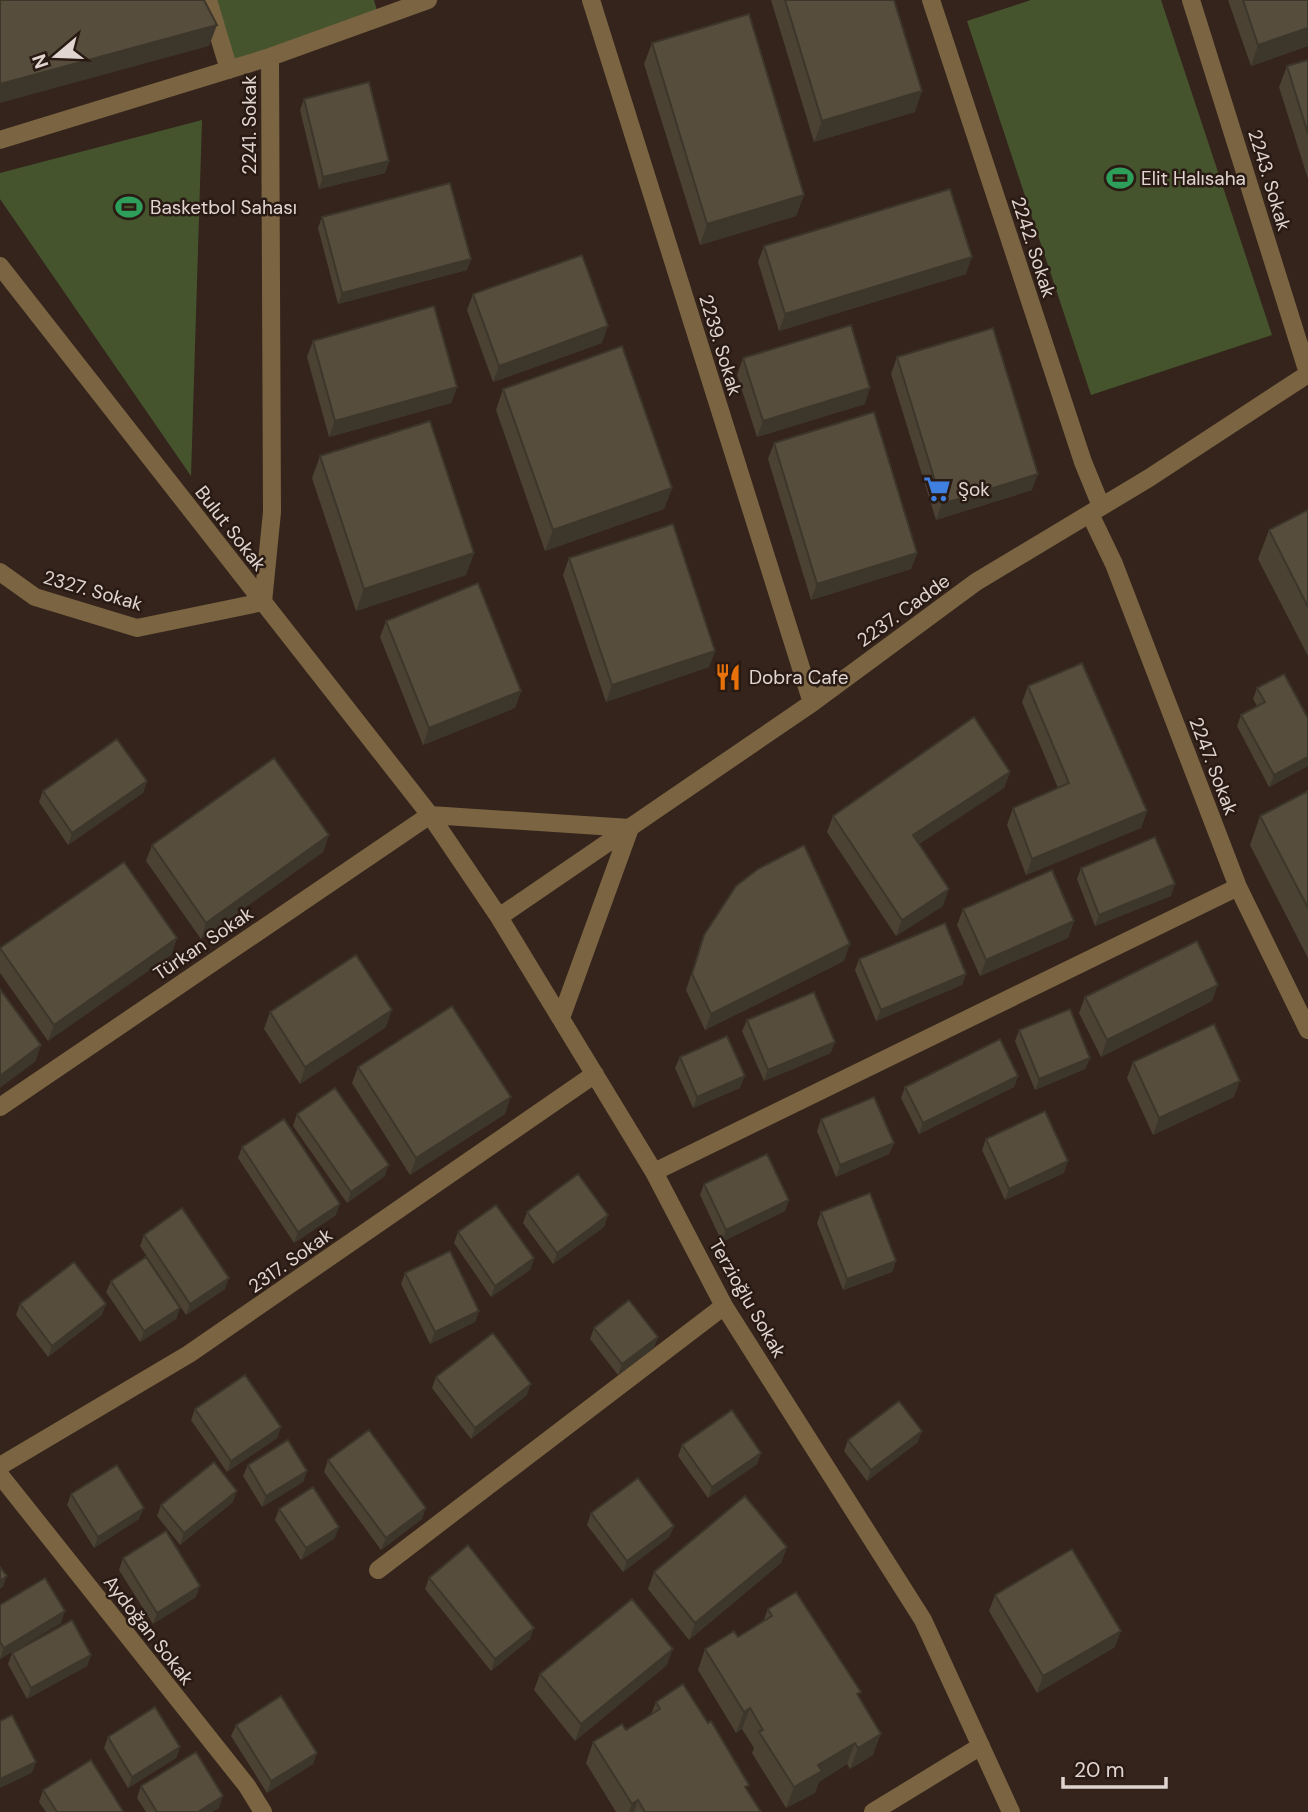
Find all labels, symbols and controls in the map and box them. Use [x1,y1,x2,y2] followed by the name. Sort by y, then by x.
[21,21,91,91] north arrow
[26,51,54,72] text: N
[237,75,262,175] street label: 2241. Sokak
[1242,126,1297,234] street label: 2243. Sokak
[1105,163,1135,193] sports icon: Elit Halısaha
[1141,166,1246,191] place label: Elit Halısaha
[114,192,144,222] sports icon: Basketbol Sahası
[1005,194,1062,301] street label: 2242. Sokak
[150,195,297,220] place label: Basketbol Sahası
[693,292,748,399] street label: 2239. Sokak
[922,474,952,504] supermarket icon: Şok
[958,477,990,502] place label: Şok
[189,481,272,576] street label: Bulut Sokak
[40,564,146,617] street label: 2327. Sokak
[852,568,955,653] street label: 2237. Cadde
[713,662,743,692] restaurant icon: Dobra Cafe
[749,665,848,690] place label: Dobra Cafe
[1183,714,1244,819] street label: 2247. Sokak
[149,901,258,986] street label: Türkan Sokak
[243,1222,338,1299] street label: 2317. Sokak
[703,1234,792,1363] street label: Terzioğlu Sokak
[98,1570,200,1691] street label: Aydoğan Sokak
[1063,1745,1166,1789] scale bar
[1074,1756,1125,1784] text: 20 m

